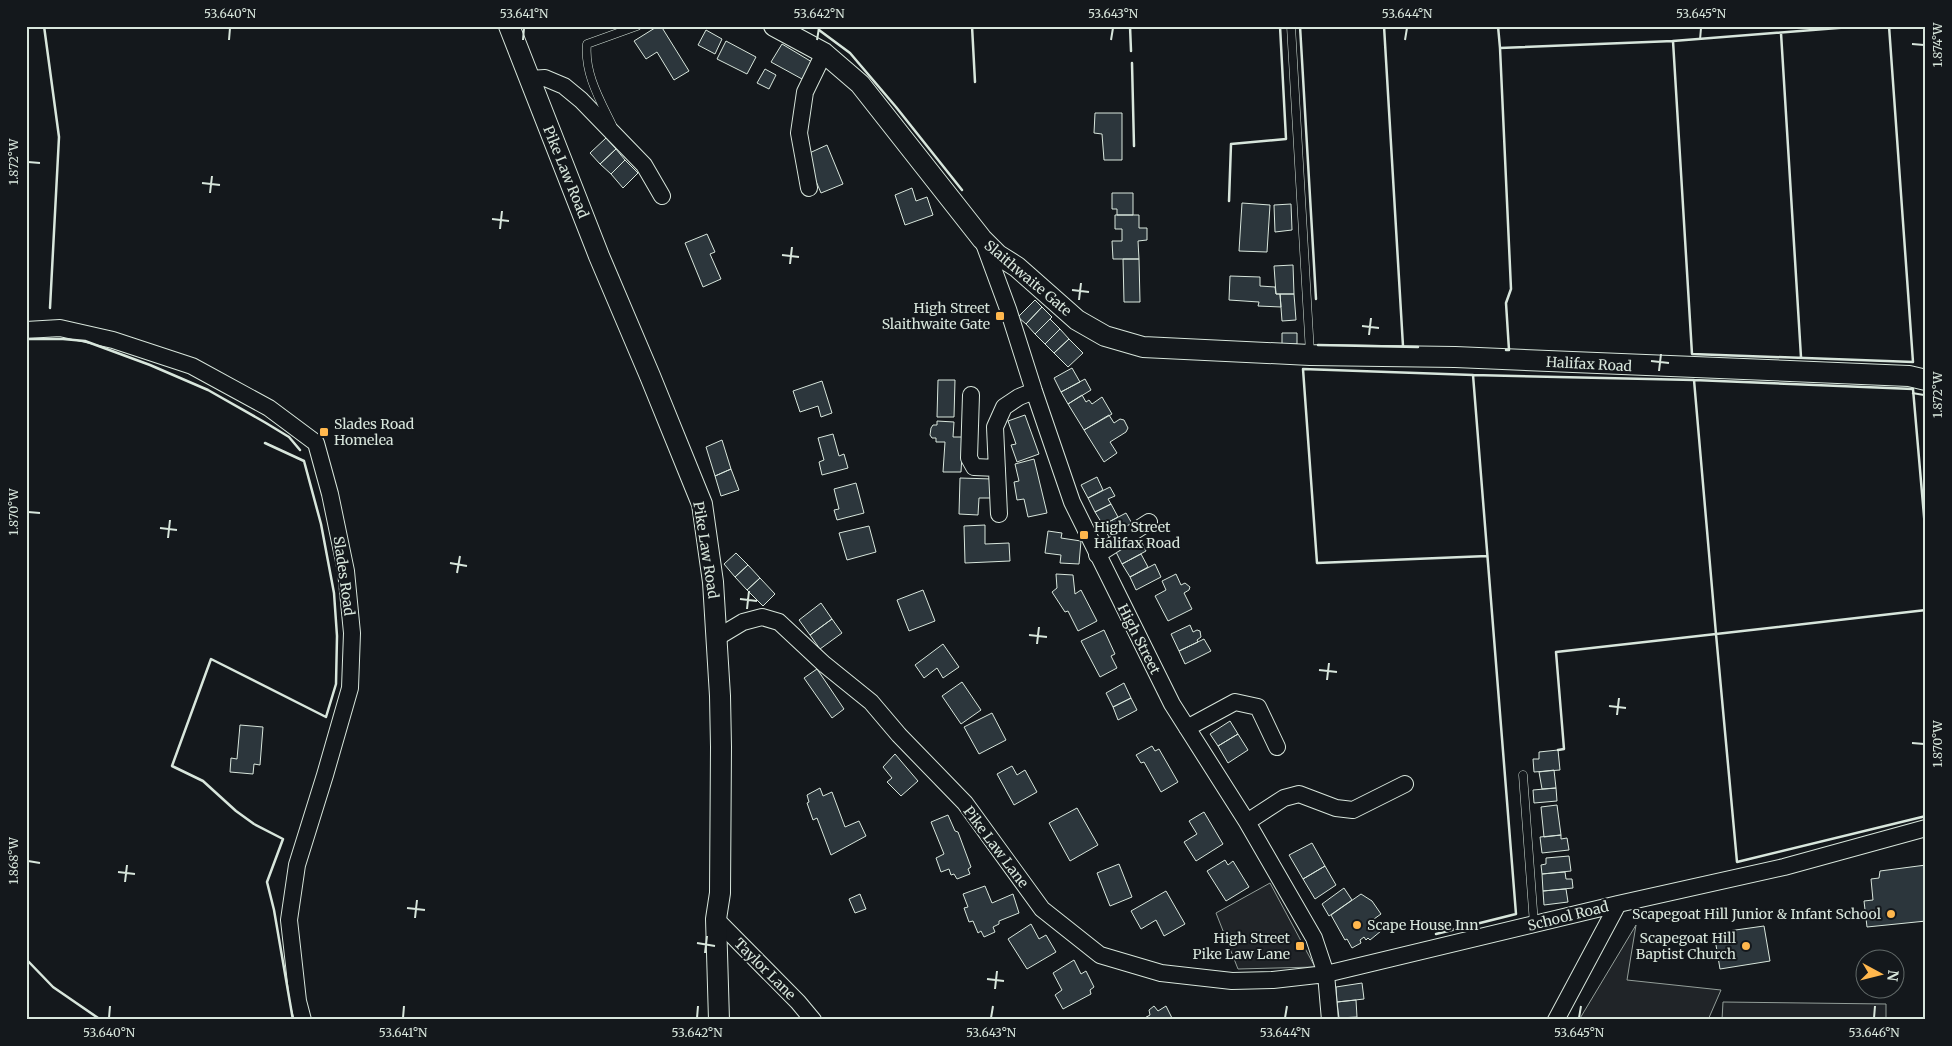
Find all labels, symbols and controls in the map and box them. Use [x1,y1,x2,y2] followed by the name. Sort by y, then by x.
[204,6,257,21] text: 53.640°N
[500,6,549,21] text: 53.641°N
[794,6,845,21] text: 53.642°N
[1088,6,1139,21] text: 53.643°N
[1382,6,1433,21] text: 53.644°N
[1676,6,1727,21] text: 53.645°N
[1930,22,1945,67] text: 1.874°W
[539,123,593,221] street label: Pike Law Road
[6,138,21,185] text: 1.872°W
[981,236,1075,320] street label: Slaithwaite Gate
[882,299,991,333] place label: High Street Slaithwaite Gate
[994,310,1006,322] marker: High Street Slaithwaite Gate
[1546,353,1633,375] street label: Halifax Road
[1930,371,1945,418] text: 1.872°W
[334,415,415,449] place label: Slades Road Homelea
[318,426,330,438] marker: Slades Road Homelea
[6,488,21,535] text: 1.870°W
[689,500,723,601] street label: Pike Law Road
[1094,518,1181,552] place label: High Street Halifax Road
[1078,529,1090,541] marker: High Street Halifax Road
[330,535,359,618] street label: Slades Road
[1114,601,1165,678] street label: High Street
[1930,720,1945,767] text: 1.870°W
[959,803,1033,891] street label: Pike Law Lane
[6,836,21,885] text: 1.868°W
[1526,897,1611,935] street label: School Road
[1632,905,1882,923] place label: Scapegoat Hill Junior & Infant School
[1885,908,1897,920] marker: Scapegoat Hill Junior & Infant School
[1367,916,1479,934] place label: Scape House Inn
[1351,919,1363,931] marker: Scape House Inn
[1192,929,1291,963] place label: High Street Pike Law Lane
[1636,929,1737,963] place label: Scapegoat Hill Baptist Church
[730,934,800,1004] street label: Taylor Lane
[1294,940,1306,952] marker: High Street Pike Law Lane
[1740,940,1752,952] marker: Scapegoat Hill Baptist Church
[1854,948,1904,998] north arrow
[1883,969,1903,982] text: N
[83,1025,136,1040] text: 53.640°N
[379,1025,428,1040] text: 53.641°N
[672,1025,723,1040] text: 53.642°N
[966,1025,1017,1040] text: 53.643°N
[1260,1025,1311,1040] text: 53.644°N
[1554,1025,1605,1040] text: 53.645°N
[1849,1025,1900,1040] text: 53.646°N

